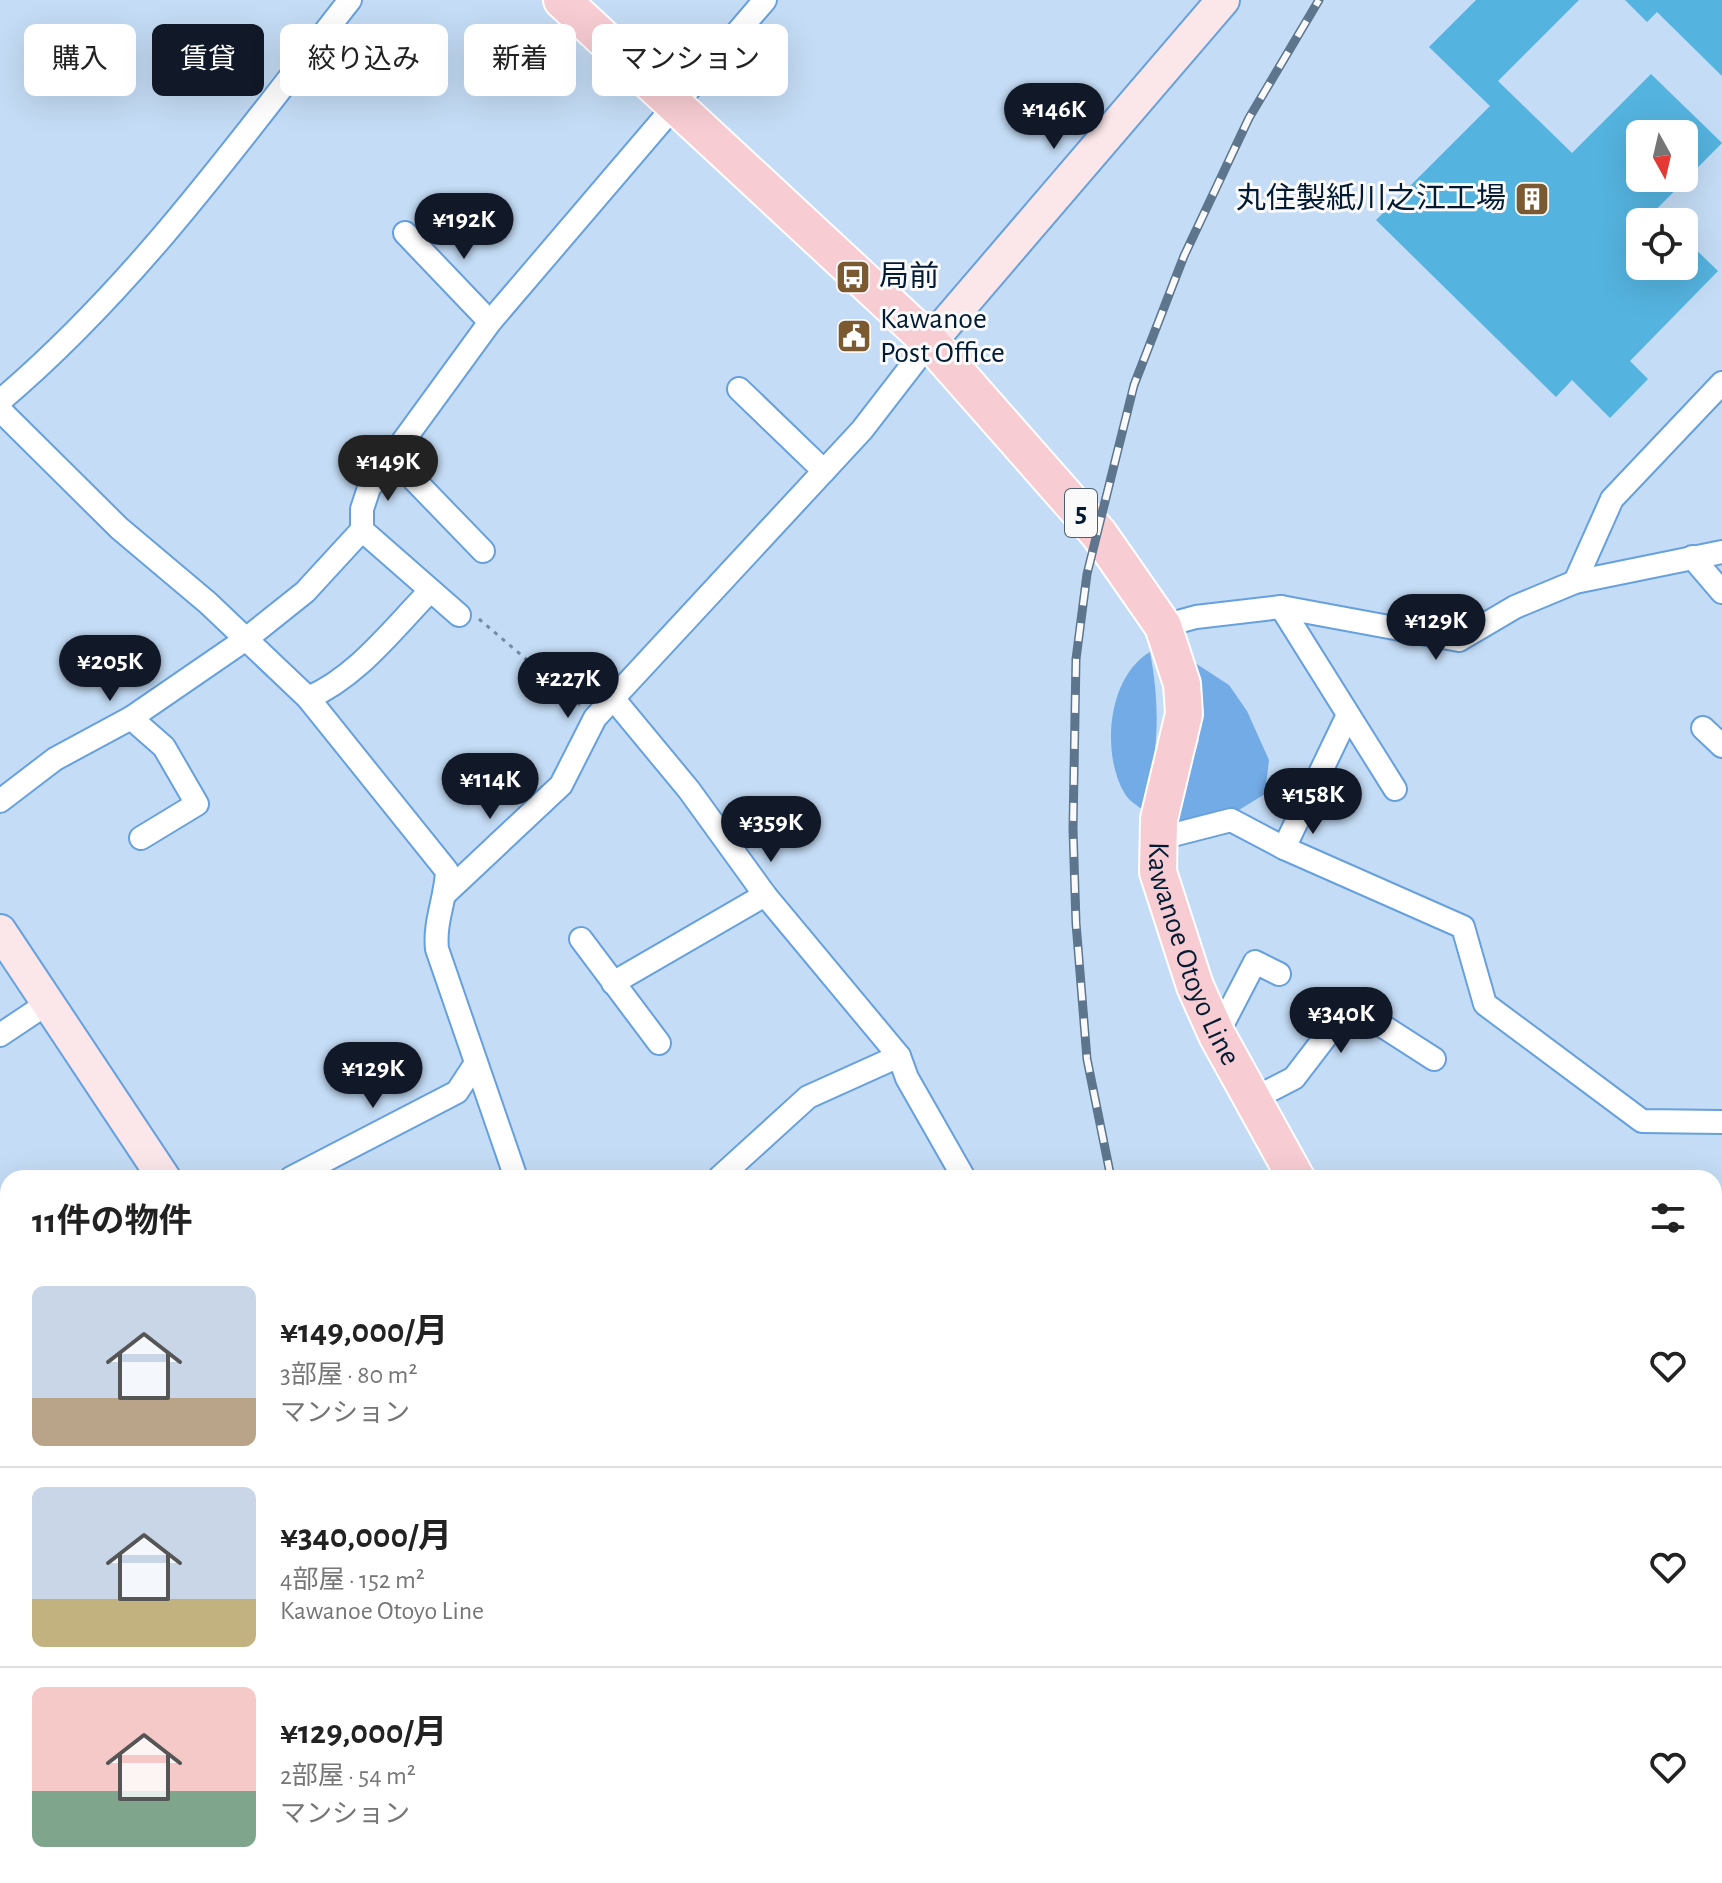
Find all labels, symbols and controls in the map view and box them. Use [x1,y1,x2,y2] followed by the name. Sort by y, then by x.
[24,24,136,96] chip: 購入
[152,24,264,96] chip: 賃貸
[280,24,448,96] chip: 絞り込み
[464,24,576,96] chip: 新着
[592,24,788,96] chip: マンション
[998,83,1110,151] pin: ¥146K
[1022,96,1086,122] text: ¥146K
[1626,120,1698,192] north arrow
[1626,120,1698,280] map controls
[1513,180,1551,218] building icon: 丸住製紙川之江工場
[1236,182,1506,214] place label: 丸住製紙川之江工場
[408,193,520,261] pin: ¥192K
[432,206,496,232] text: ¥192K
[1626,208,1698,280] button: locate
[834,258,872,296] bus stop icon: 局前
[879,260,939,292] place label: 局前
[880,304,1005,368] place label: Kawanoe Post Office
[835,317,873,355] public building icon: Kawanoe Post Office
[332,435,444,503] pin: ¥149K
[356,448,420,474] text: ¥149K
[1065,489,1097,537] road number: 5
[1380,594,1492,662] pin: ¥129K
[1404,607,1468,633] text: ¥129K
[54,635,166,703] pin: ¥205K
[77,648,143,674] text: ¥205K
[512,652,624,720] pin: ¥227K
[536,665,600,691] text: ¥227K
[434,753,546,821] pin: ¥114K
[460,766,520,792] text: ¥114K
[1257,768,1369,836] pin: ¥158K
[1282,781,1344,807] text: ¥158K
[715,796,827,864] pin: ¥359K
[739,809,803,835] text: ¥359K
[1143,842,1246,1070] street label: Kawanoe Otoyo Line
[1285,987,1397,1055] pin: ¥340K
[1308,1000,1374,1026] text: ¥340K
[317,1042,429,1110] pin: ¥129K
[341,1055,405,1081] text: ¥129K
[1646,1196,1690,1240] icon: filters
[32,1205,192,1239] text: 11件の物件
[280,1315,448,1349] text: ¥149,000/月
[96,1318,192,1414] icon: home
[1646,1344,1690,1388] icon: heart
[280,1362,417,1388] text: 3部屋 · 80 m²
[280,1400,410,1426] text: マンション
[96,1519,192,1615] icon: home
[280,1520,452,1554] text: ¥340,000/月
[1646,1545,1690,1589] icon: heart
[280,1567,425,1593] text: 4部屋 · 152 m²
[280,1598,484,1624] text: Kawanoe Otoyo Line
[280,1716,447,1750] text: ¥129,000/月
[96,1719,192,1815] icon: home
[1646,1745,1690,1789] icon: heart
[280,1763,416,1789] text: 2部屋 · 54 m²
[280,1801,410,1827] text: マンション

